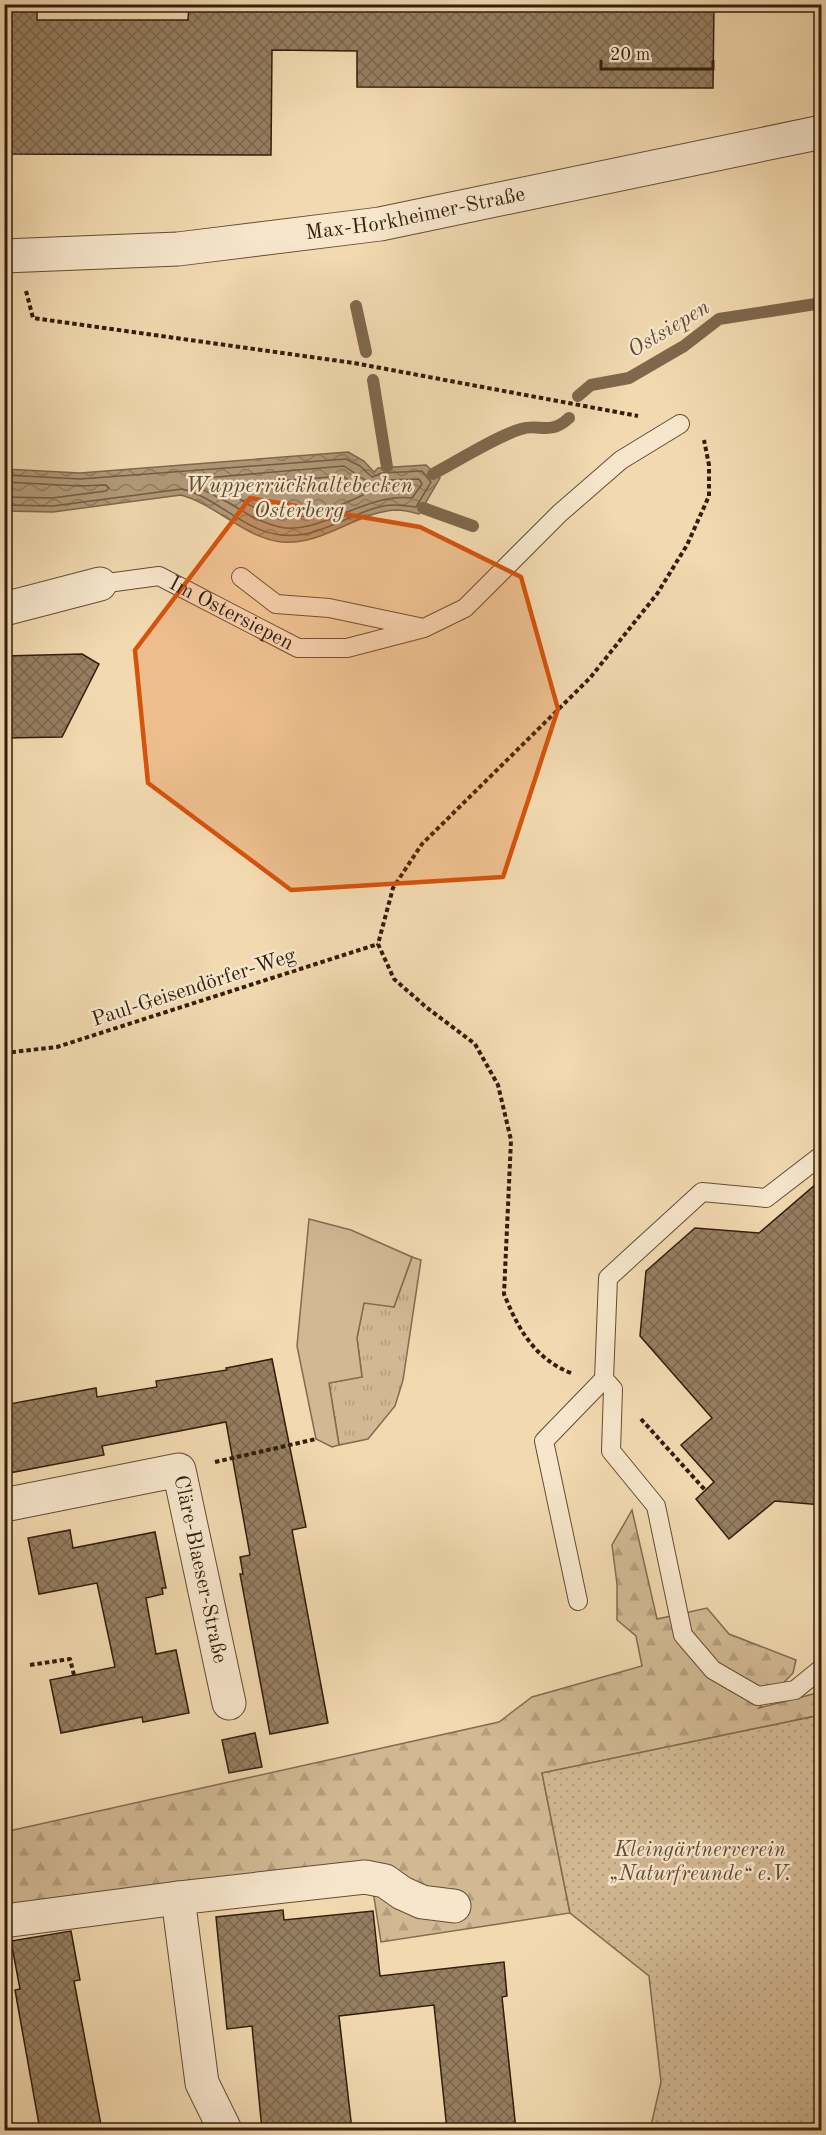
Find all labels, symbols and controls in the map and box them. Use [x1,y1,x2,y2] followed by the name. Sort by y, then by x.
[601,33,714,71] scale bar
[610,46,650,64] text: 20 m
[304,184,527,244] street label: Max-Horkheimer-Straße
[624,296,714,362] water label: Ostsiepen
[185,475,413,522] water label: Wupperrückhaltebecken Osterberg
[166,573,297,654] street label: Im Ostersiepen
[89,945,299,1031] street label: Paul-Geisendörfer-Weg
[170,1473,231,1665] street label: Cläre-Blaeser-Straße
[609,1840,791,1885] park label: Kleingärtnerverein „Naturfreunde“ e.V.

